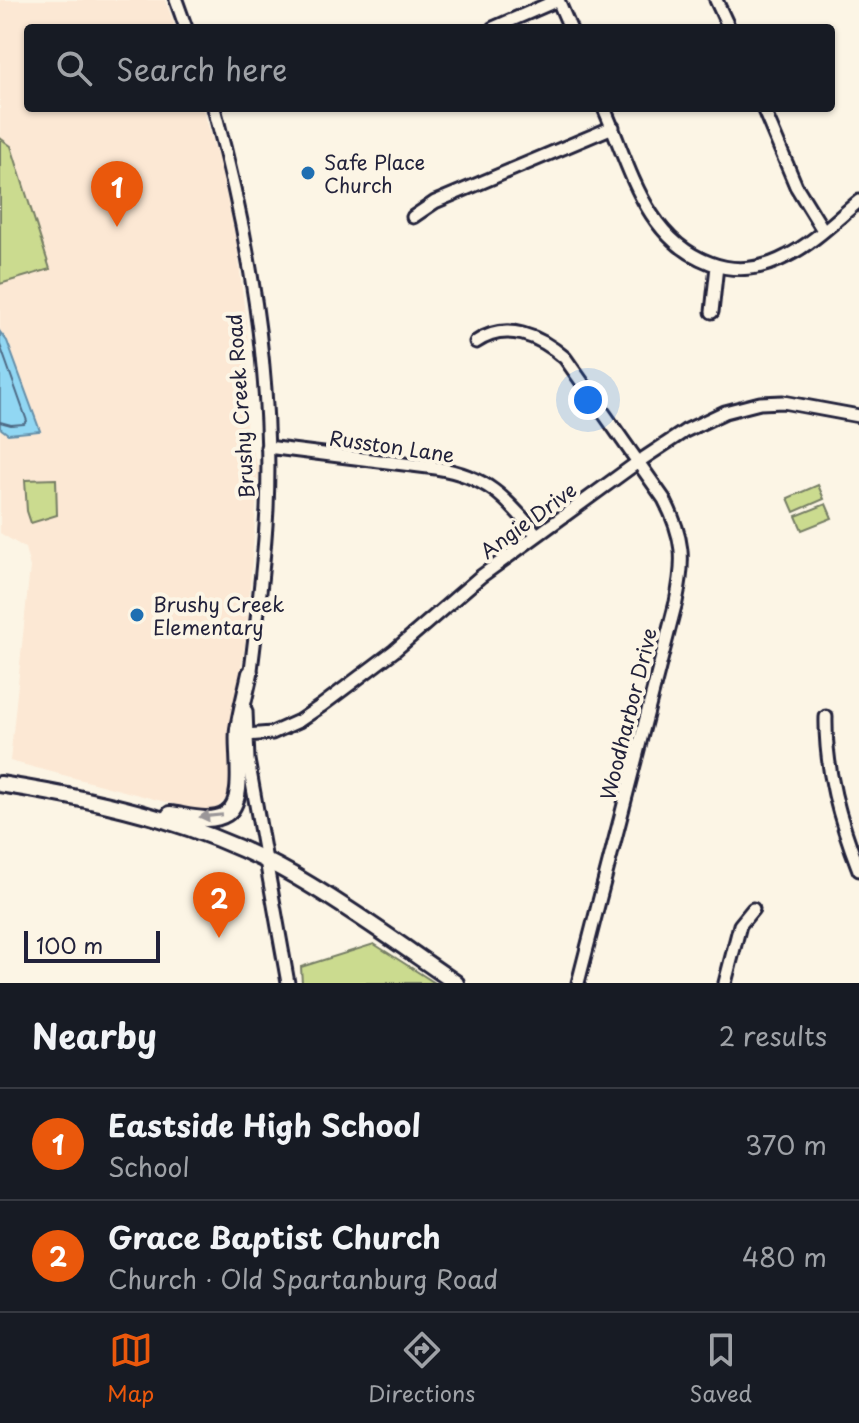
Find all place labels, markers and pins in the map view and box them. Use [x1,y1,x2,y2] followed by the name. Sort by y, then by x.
[324,147,425,200] place label: Safe Place Church
[91,161,143,227] pin: 1
[299,164,317,182] marker: Safe Place Church
[153,589,284,642] place label: Brushy Creek Elementary
[128,606,146,624] marker: Brushy Creek Elementary
[193,872,245,938] pin: 2

